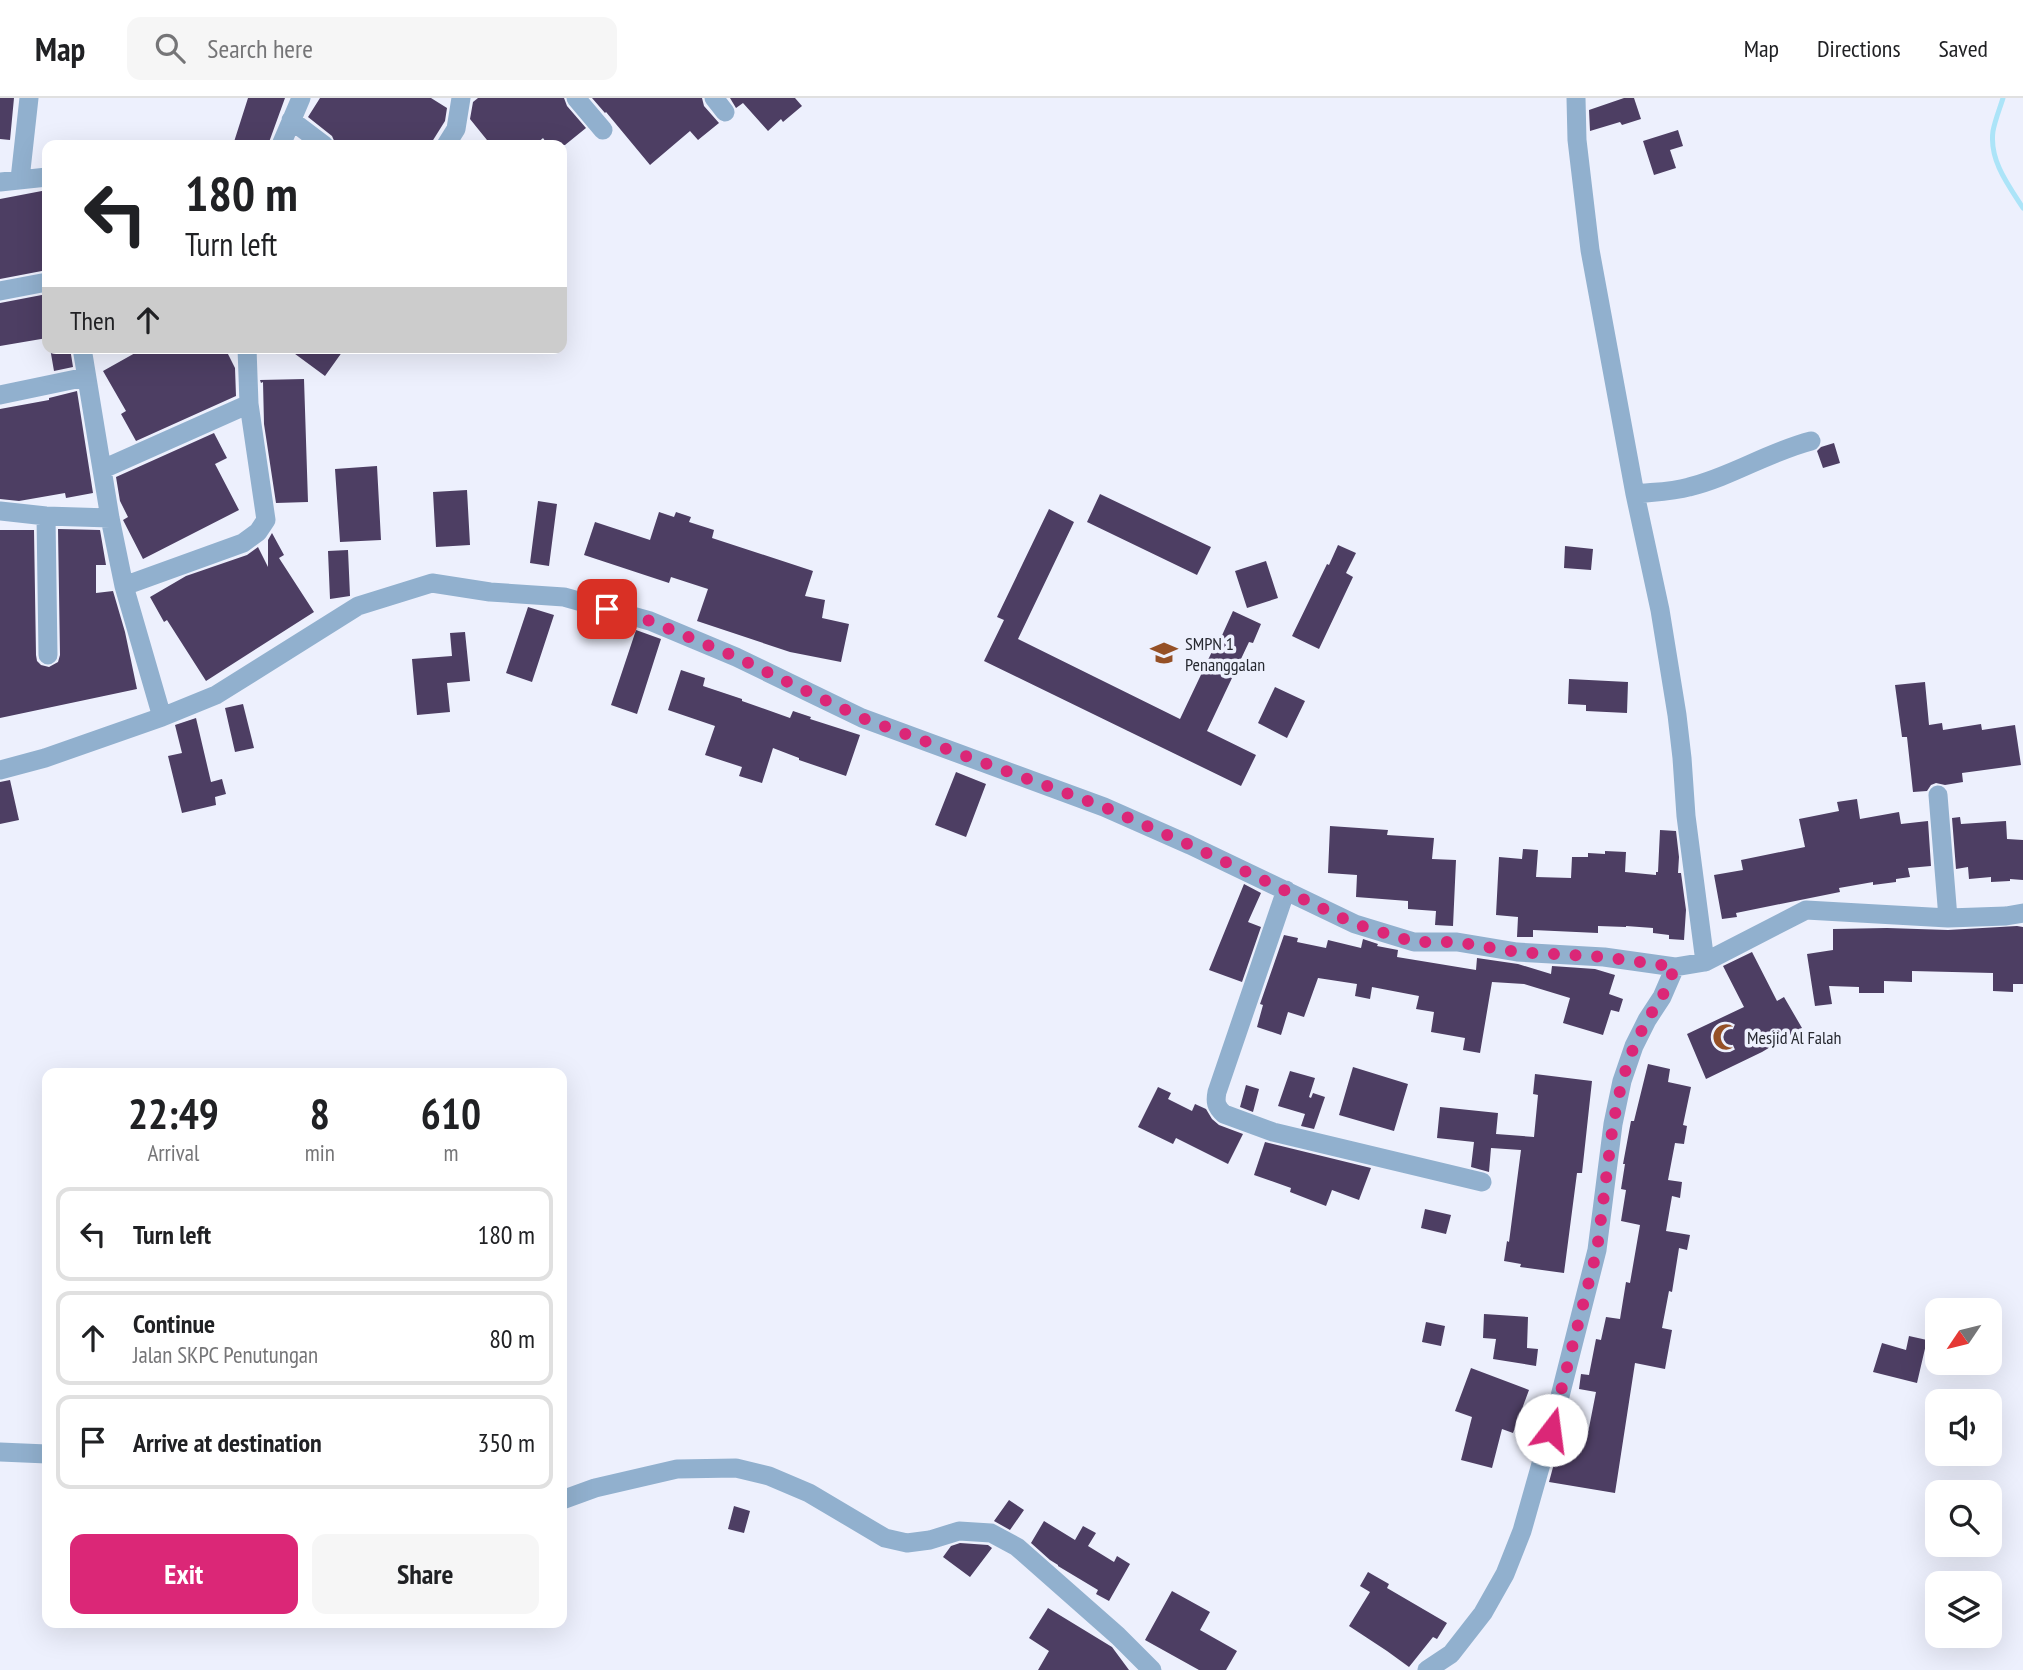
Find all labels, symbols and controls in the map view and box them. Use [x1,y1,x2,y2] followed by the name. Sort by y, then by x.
[127,17,617,80] search box
[35,27,85,70] text: Map
[151,29,189,67] icon: search
[207,32,313,65] text: Search here
[1744,33,1779,64] text: Map
[1817,33,1901,64] text: Directions
[1939,33,1988,64] text: Saved
[185,161,298,225] text: 180 m
[70,168,161,259] icon: left
[185,223,277,265] text: Turn left
[129,301,167,339] icon: ahead
[70,304,115,337] text: Then
[577,579,637,639] pin
[588,590,626,628] icon: arrive
[1185,632,1265,676] place label: SMPN 1 Penanggalan
[1149,638,1179,668] school or university icon: SMPN 1 Penanggalan
[1711,1022,1741,1052] mosque icon: Mesjid Al Falah
[1747,1026,1841,1049] place label: Mesjid Al Falah
[128,1086,219,1141] text: 22:49
[310,1086,330,1141] text: 8
[421,1086,481,1141] text: 610
[147,1138,199,1167] text: Arrival
[305,1138,335,1167] text: min
[443,1138,458,1167] text: m
[74,1215,112,1253] icon: left
[133,1218,211,1251] text: Turn left
[477,1218,535,1251] text: 180 m
[1925,1298,2002,1376] north arrow
[1925,1298,2002,1648] map controls
[133,1307,215,1340] text: Continue
[74,1319,112,1357] icon: ahead
[489,1322,535,1355] text: 80 m
[133,1340,318,1369] text: Jalan SKPC Penutungan
[1925,1389,2002,1466] button: sound
[1514,1393,1588,1467] position arrow
[74,1423,112,1461] icon: arrive
[133,1426,322,1459] text: Arrive at destination
[477,1426,535,1459] text: 350 m
[1925,1480,2002,1557] button: search
[70,1534,298,1614] button: Exit
[312,1534,539,1614] button: Share
[1925,1571,2002,1648] button: layers

